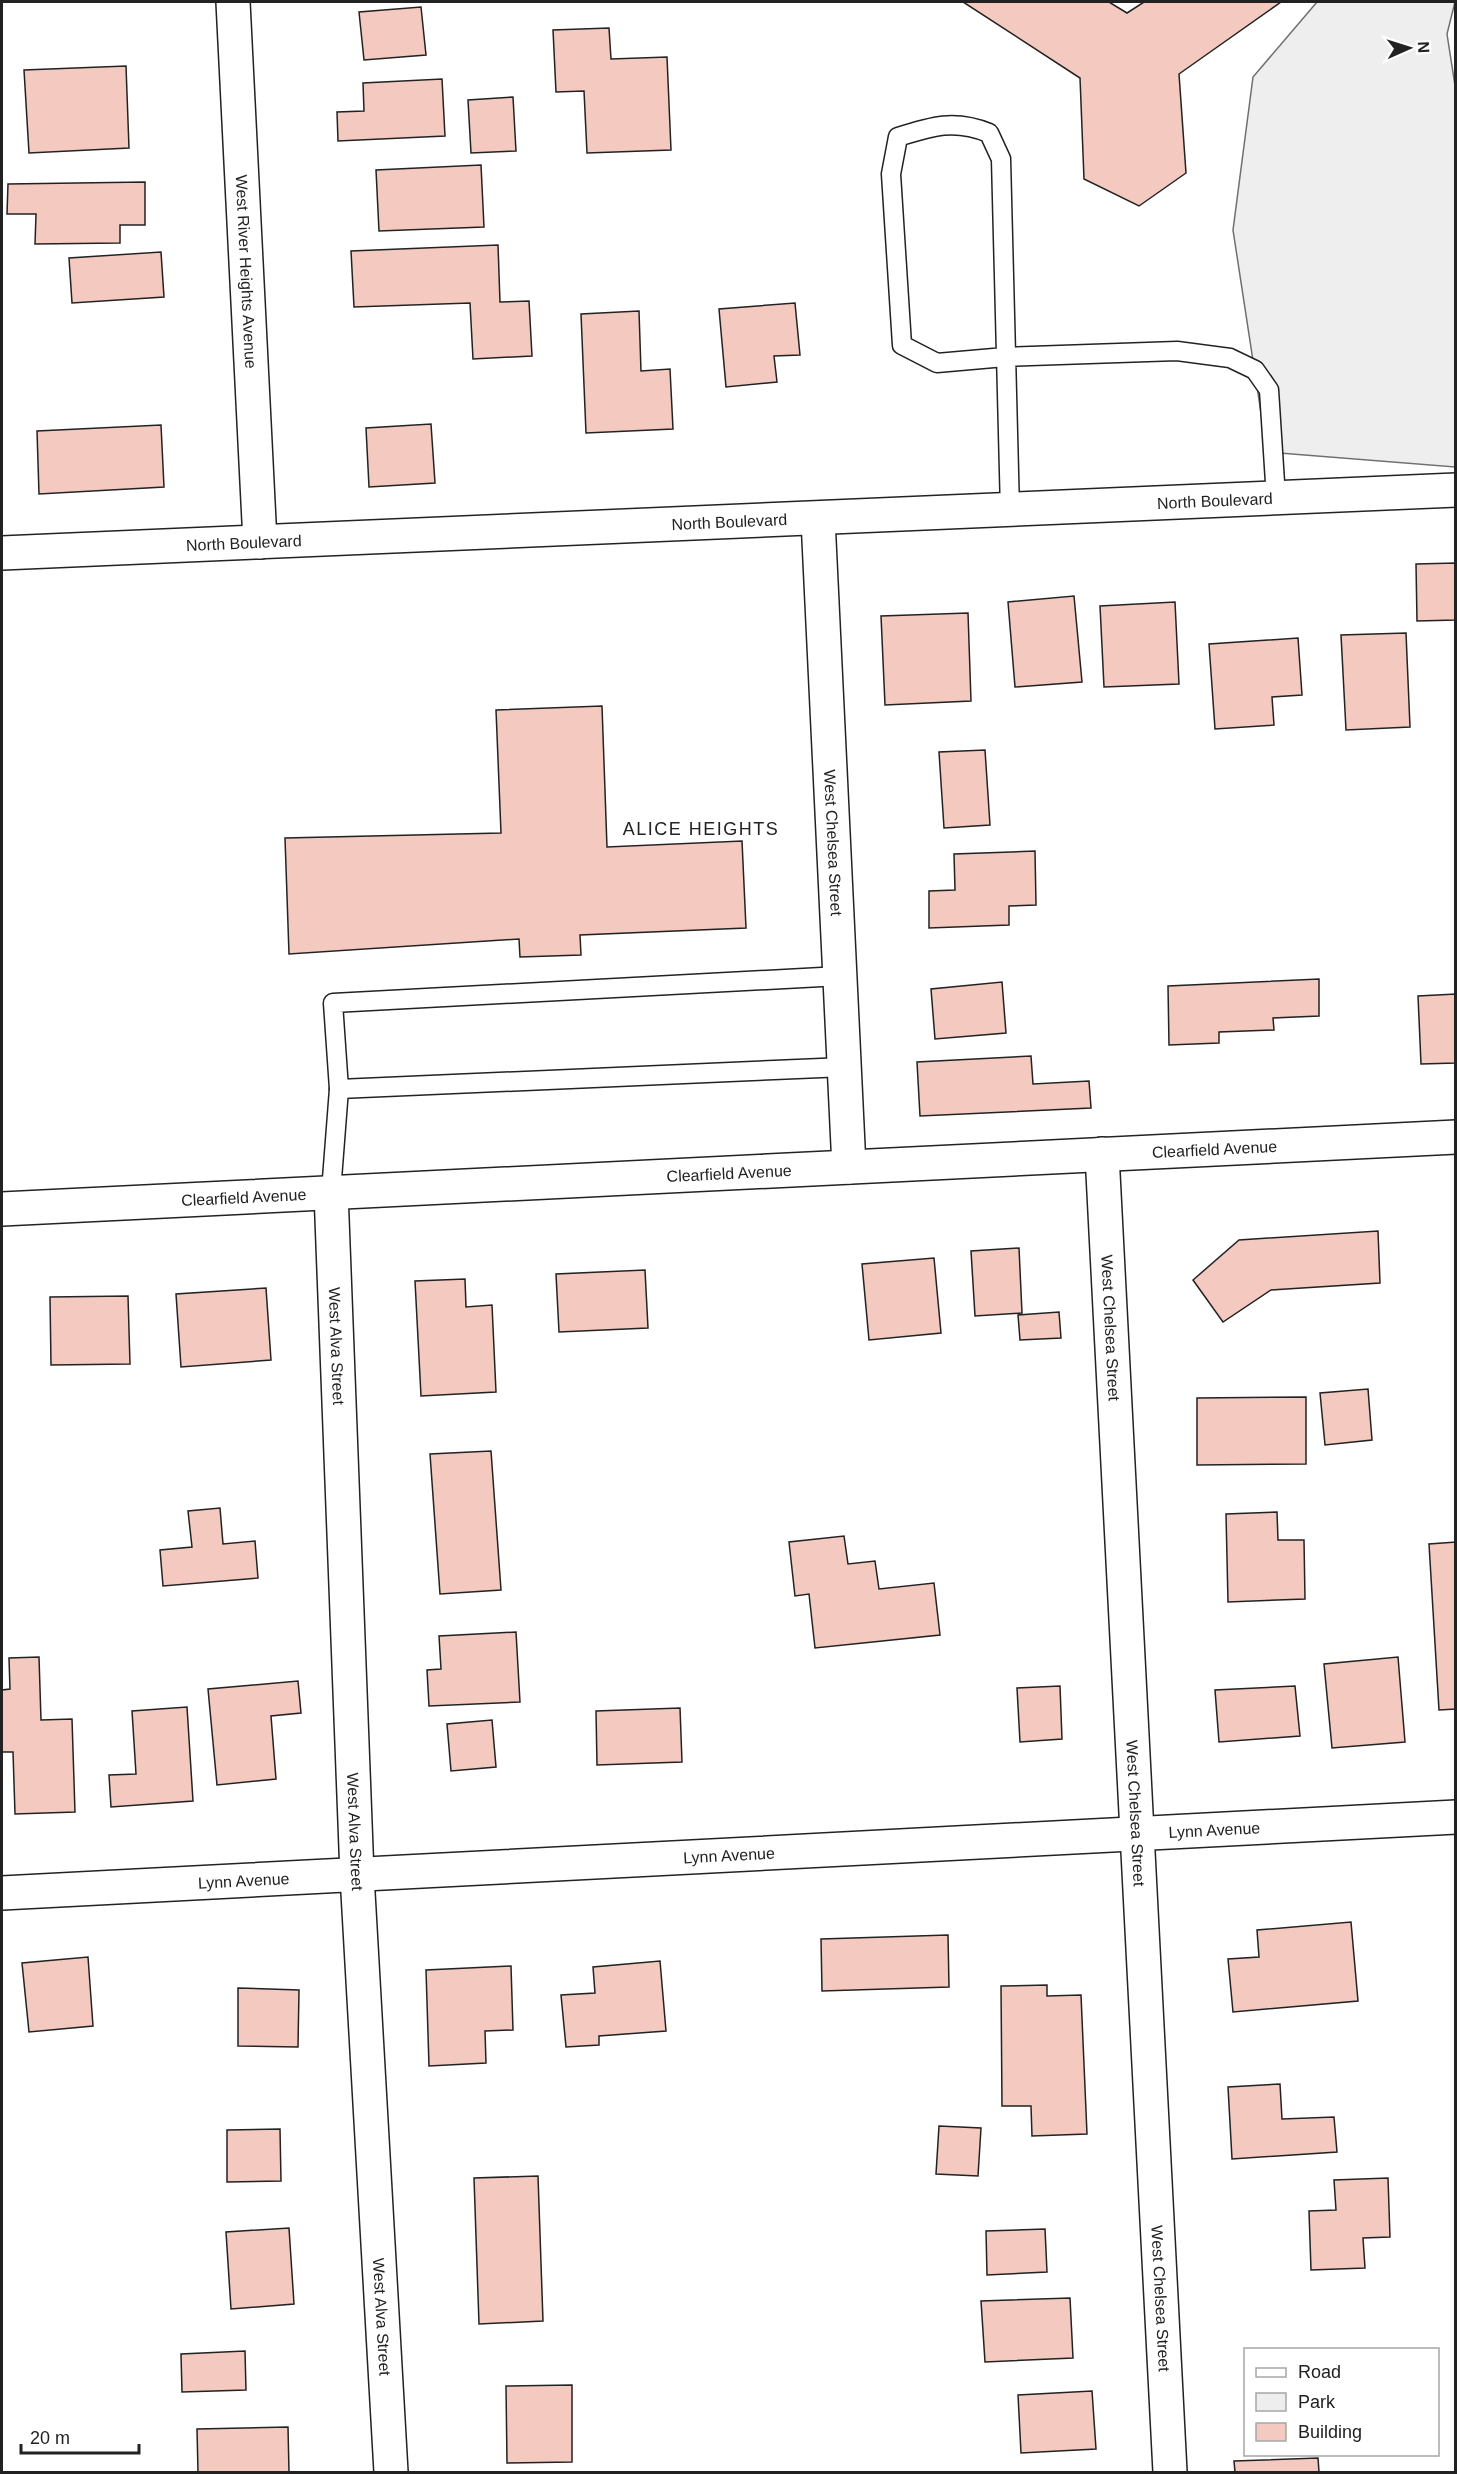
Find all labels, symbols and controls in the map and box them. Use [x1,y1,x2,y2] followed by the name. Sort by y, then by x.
[1379,18,1439,78] north arrow
[1415,41,1432,53] text: N
[233,174,259,369] street label: West River Heights Avenue
[1157,490,1273,512] street label: North Boulevard
[671,511,788,533] street label: North Boulevard
[186,532,302,554] street label: North Boulevard
[821,769,845,917] street label: West Chelsea Street
[623,819,779,839] district label: ALICE HEIGHTS
[1152,1138,1278,1161] street label: Clearfield Avenue
[666,1162,792,1185] street label: Clearfield Avenue
[181,1186,307,1209] street label: Clearfield Avenue
[1098,1254,1123,1402] street label: West Chelsea Street
[326,1287,347,1406] street label: West Alva Street
[1123,1740,1148,1887] street label: West Chelsea Street
[344,1772,366,1892] street label: West Alva Street
[1168,1819,1261,1841] street label: Lynn Avenue
[683,1845,775,1866] street label: Lynn Avenue
[197,1870,290,1892] street label: Lynn Avenue
[1148,2225,1173,2373] street label: West Chelsea Street
[370,2257,394,2377] street label: West Alva Street
[1244,2348,1439,2456] legend
[1298,2362,1341,2382] text: Road
[1298,2392,1336,2412] text: Park
[21,2417,140,2455] scale bar
[1298,2422,1362,2442] text: Building
[30,2428,70,2448] text: 20 m

